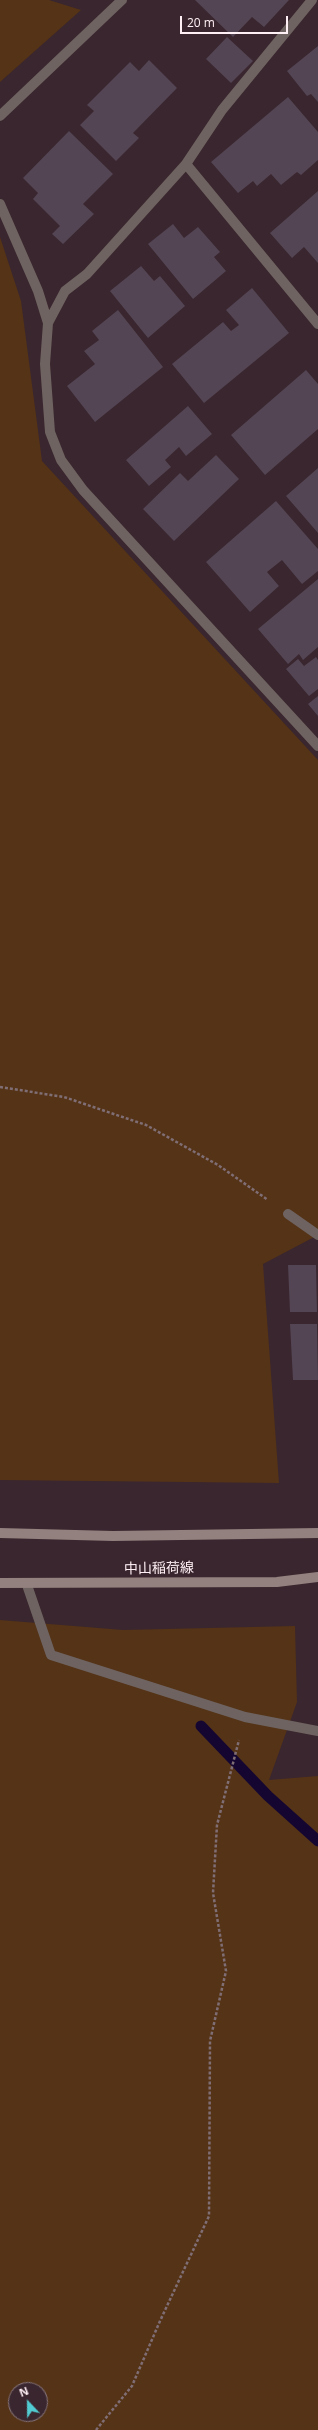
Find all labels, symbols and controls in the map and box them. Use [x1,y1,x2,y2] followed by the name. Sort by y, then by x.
[182,8,290,34] scale bar
[187,14,215,31] text: 20 m
[124,1560,194,1578] street label: 中山稲荷線
[8,2382,48,2422] north arrow
[17,2383,31,2400] text: N

